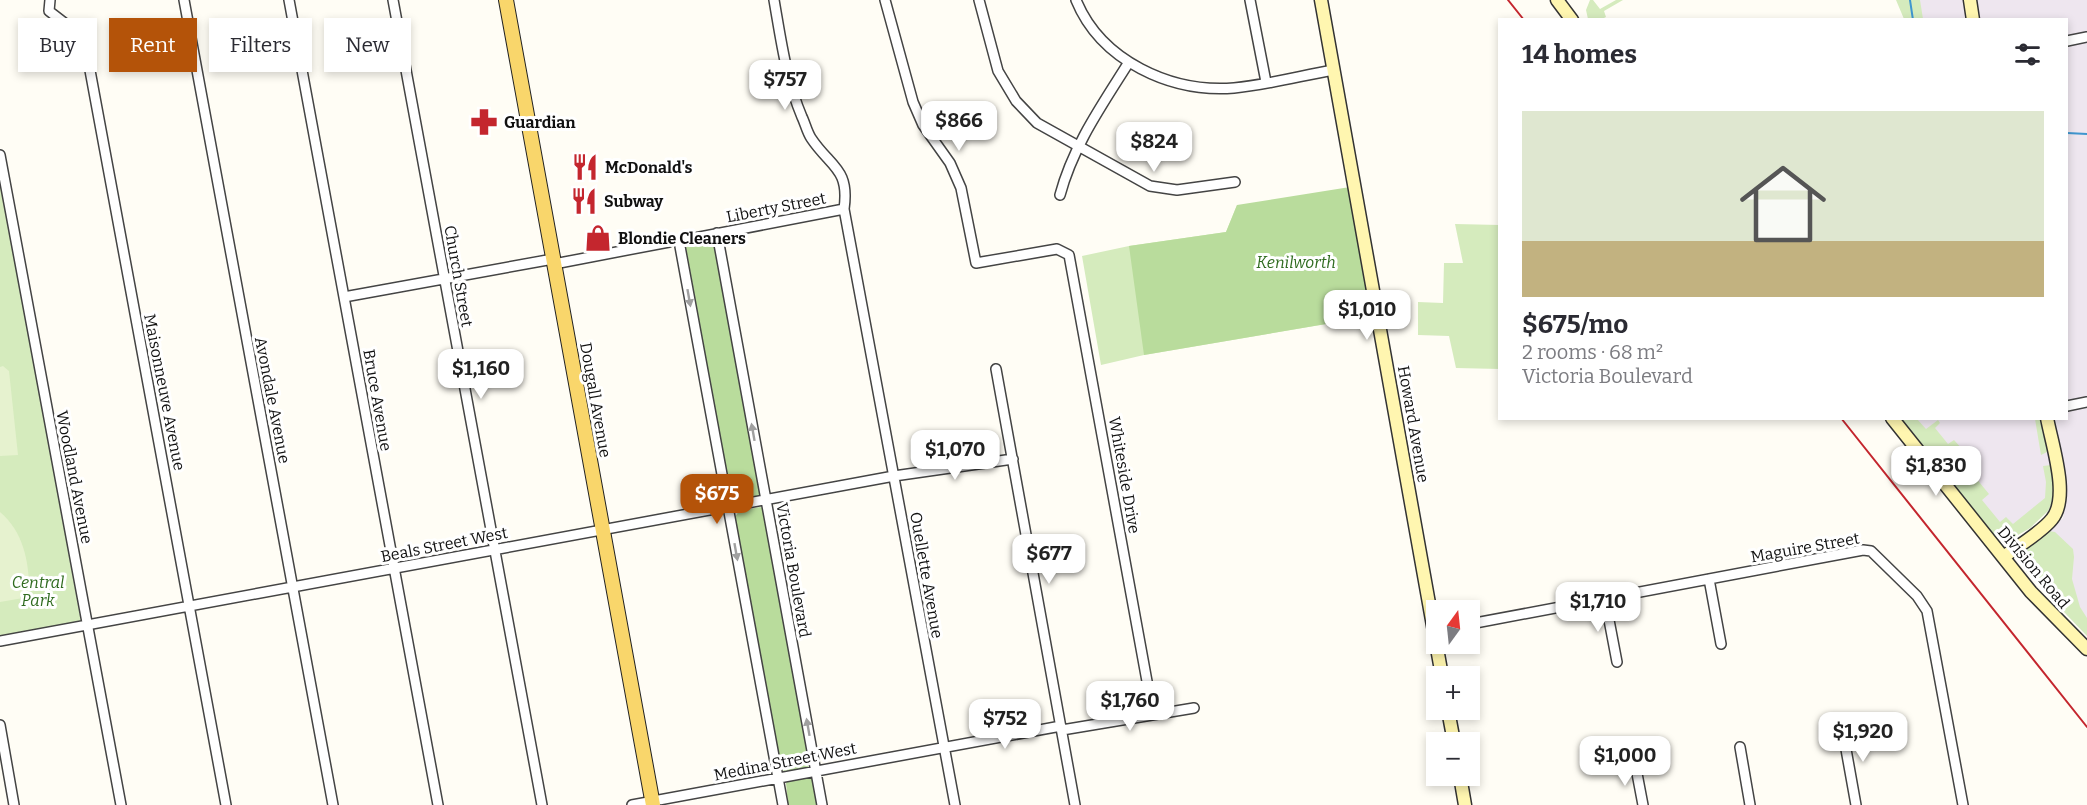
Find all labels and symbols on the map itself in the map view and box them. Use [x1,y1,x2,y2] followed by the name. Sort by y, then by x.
[749,60,821,111] pin: $757
[923,101,995,152] pin: $866
[469,107,499,137] pharmacy icon: Guardian
[504,113,576,132] place label: Guardian
[1118,122,1190,173] pin: $824
[570,152,600,182] restaurant icon: McDonald's
[605,158,692,177] place label: McDonald's
[569,186,599,216] restaurant icon: Subway
[725,189,828,226] street label: Liberty Street
[604,192,663,211] place label: Subway
[583,223,613,253] shop icon: Blondie Cleaners
[440,224,477,328] street label: Church Street
[618,229,746,248] place label: Blondie Cleaners
[1256,253,1336,272] park label: Kenilworth
[685,289,694,308] one-way arrow
[1318,290,1416,341] pin: $1,010
[140,312,189,472] street label: Maisonneuve Avenue
[251,335,294,465] street label: Avondale Avenue
[576,341,615,459] street label: Dougall Avenue
[359,348,396,452] street label: Bruce Avenue
[432,349,530,400] pin: $1,160
[1394,364,1433,484] street label: Howard Avenue
[52,409,97,545] street label: Woodland Avenue
[1105,415,1144,535] street label: Whiteside Drive
[749,422,758,441] one-way arrow
[906,430,1004,481] pin: $1,070
[1887,446,1985,497] pin: $1,830
[681,474,753,525] pin: $675
[772,501,815,640] street label: Victoria Boulevard
[906,510,947,640] street label: Ouellette Avenue
[1994,522,2074,613] street label: Division Road
[379,523,509,566] street label: Beals Street West
[1749,529,1861,566] street label: Maguire Street
[1013,534,1085,585] pin: $677
[732,543,741,562] one-way arrow
[12,573,64,610] park label: Central Park
[1549,582,1647,633] pin: $1,710
[1426,600,1480,654] north arrow
[1081,681,1179,732] pin: $1,760
[969,699,1041,750] pin: $752
[1814,712,1912,763] pin: $1,920
[803,717,812,736] one-way arrow
[1576,736,1674,787] pin: $1,000
[712,738,858,785] street label: Medina Street West

